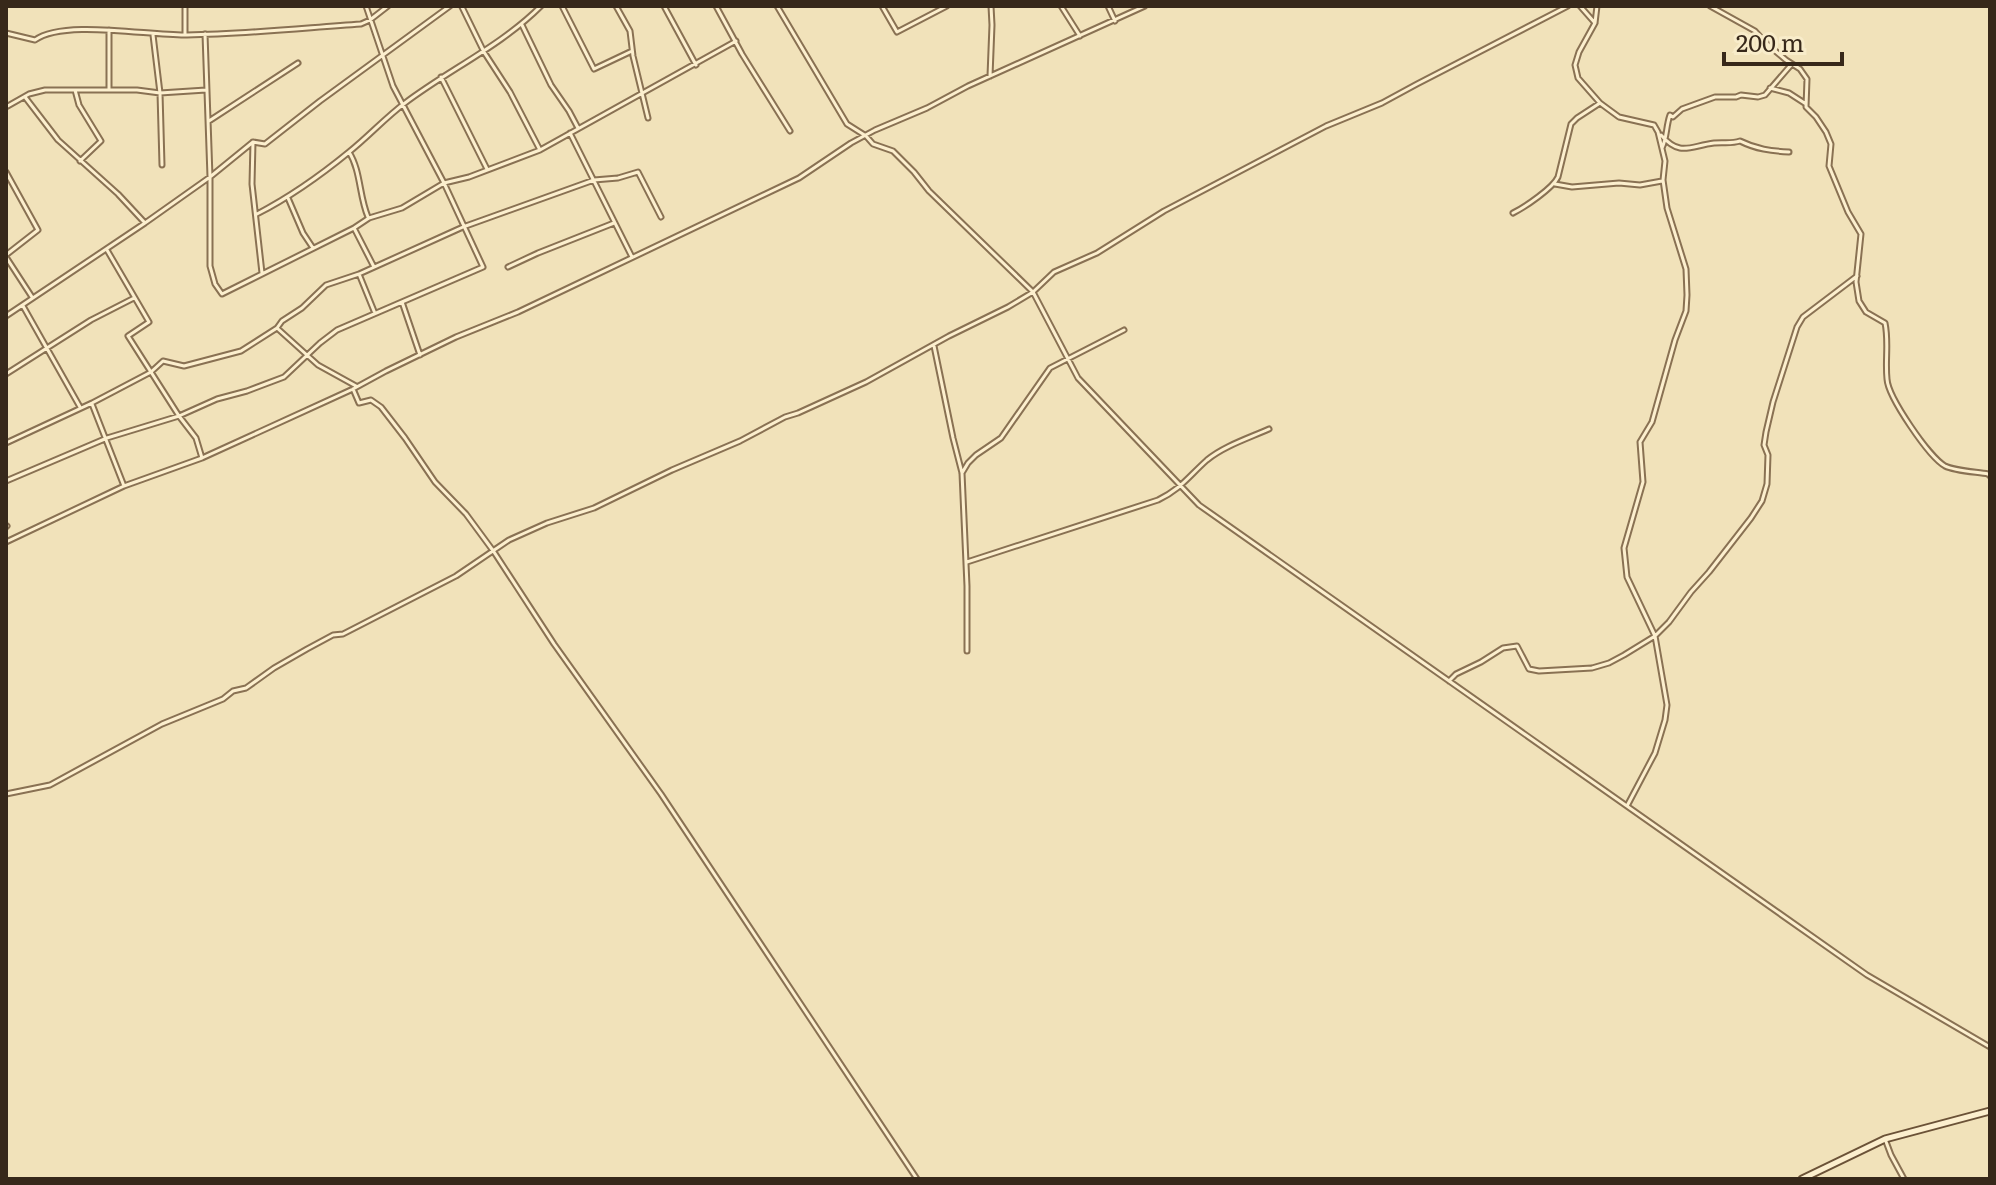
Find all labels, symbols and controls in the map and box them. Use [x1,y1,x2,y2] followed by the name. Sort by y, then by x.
[1724,16,1842,66] scale bar
[1736,24,1804,59] text: 200 m

